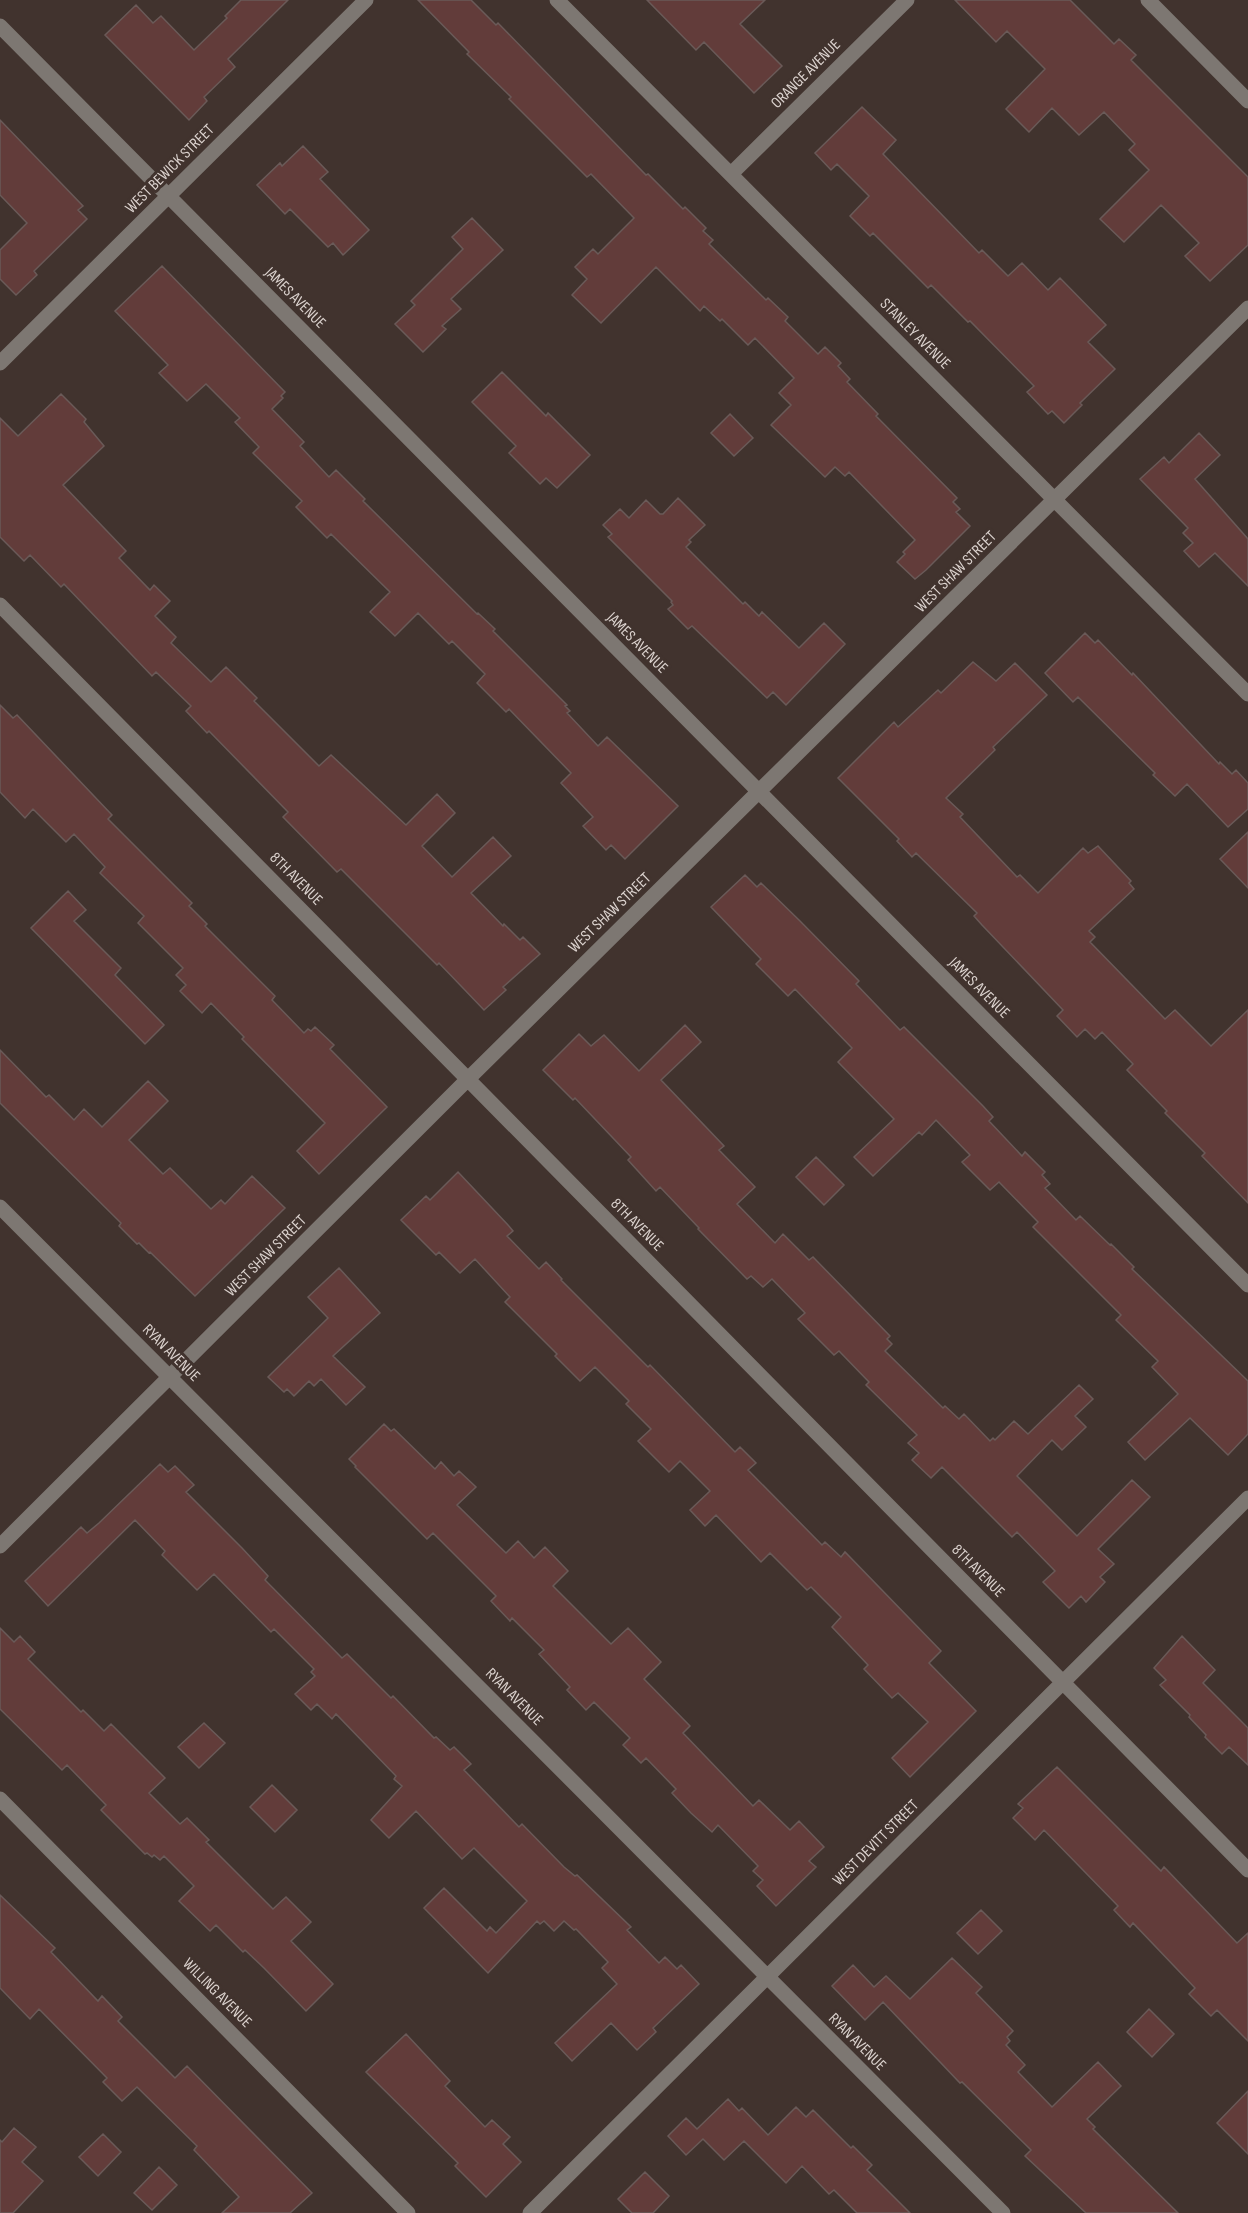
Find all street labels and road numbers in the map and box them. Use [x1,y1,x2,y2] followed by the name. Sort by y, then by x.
[767,35,845,113] street label: ORANGE AVENUE
[122,120,219,217] street label: WEST BEWICK STREET
[260,263,329,332] street label: JAMES AVENUE
[876,295,954,373] street label: STANLEY AVENUE
[911,527,1001,617] street label: WEST SHAW STREET
[602,608,671,677] street label: JAMES AVENUE
[266,849,326,909] street label: 8TH AVENUE
[565,868,656,957] street label: WEST SHAW STREET
[944,953,1013,1022] street label: JAMES AVENUE
[607,1195,667,1255] street label: 8TH AVENUE
[221,1211,311,1301] street label: WEST SHAW STREET
[138,1320,204,1386] street label: RYAN AVENUE
[948,1541,1008,1601] street label: 8TH AVENUE
[481,1664,547,1730] street label: RYAN AVENUE
[829,1796,923,1890] street label: WEST DEVITT STREET
[178,1954,256,2032] street label: WILLING AVENUE
[824,2009,890,2075] street label: RYAN AVENUE

